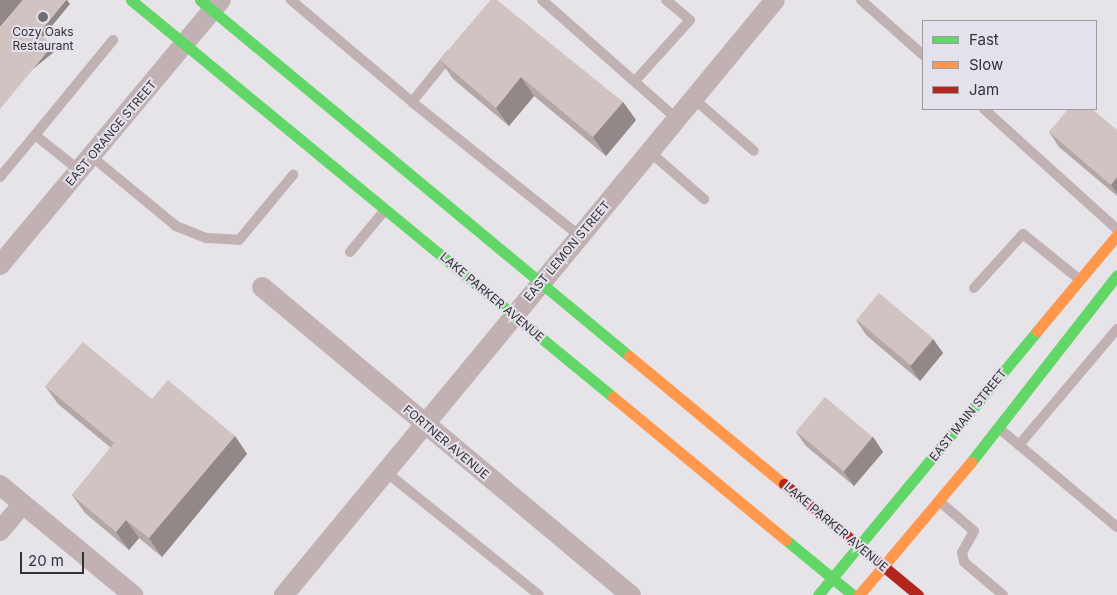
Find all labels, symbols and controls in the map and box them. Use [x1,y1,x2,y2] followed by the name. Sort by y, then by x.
[37,11,49,23] marker: Cozy Oaks Restaurant
[922,20,1097,110] legend
[12,25,74,53] place label: Cozy Oaks Restaurant
[969,30,999,49] text: Fast
[969,55,1003,74] text: Slow
[63,77,159,189] street label: EAST ORANGE STREET
[969,80,999,99] text: Jam
[521,198,613,304] street label: EAST LEMON STREET
[437,249,547,345] street label: LAKE PARKER AVENUE
[926,366,1010,464] street label: EAST MAIN STREET
[400,402,492,482] street label: FORTNER AVENUE
[781,479,891,575] street label: LAKE PARKER AVENUE
[22,542,86,574] scale bar
[28,551,64,570] text: 20 m

